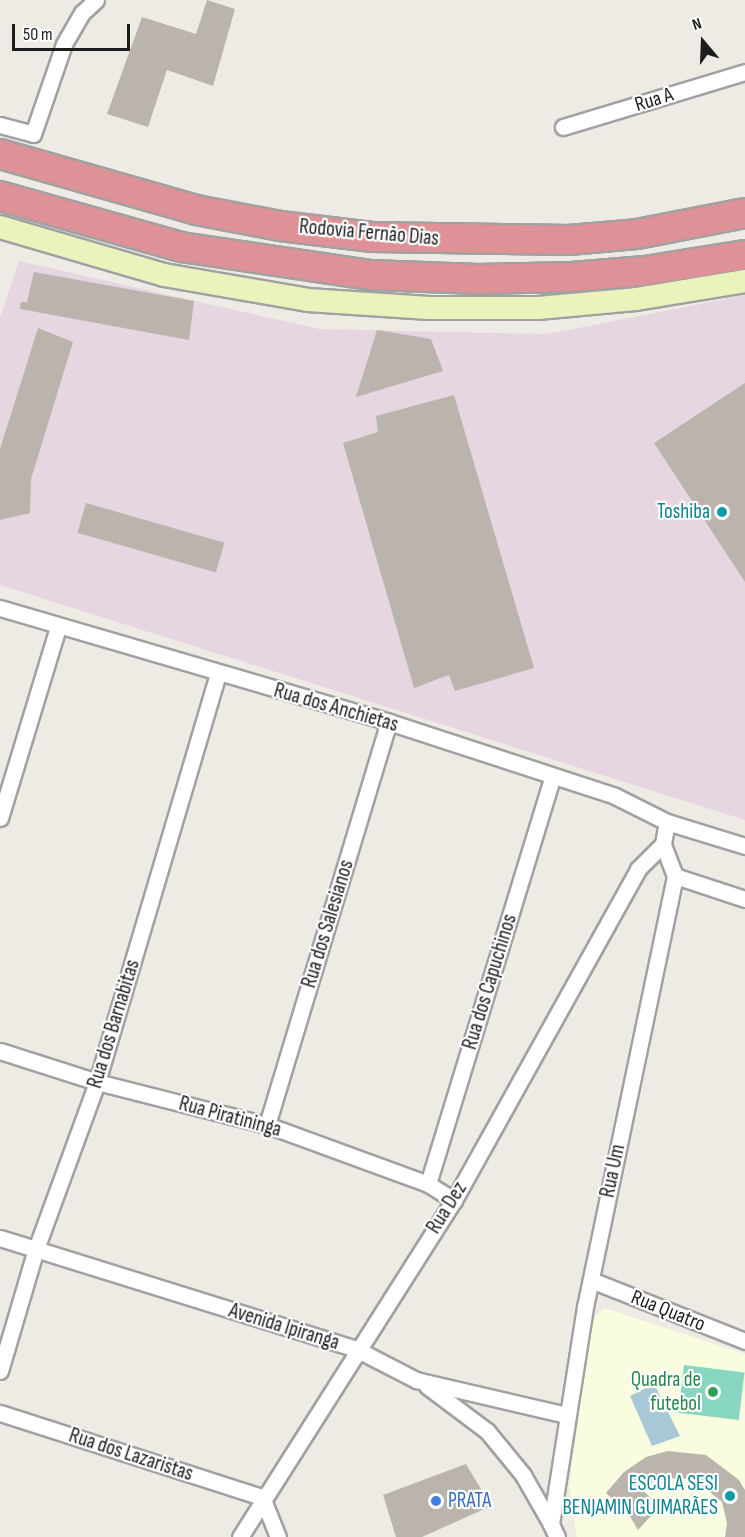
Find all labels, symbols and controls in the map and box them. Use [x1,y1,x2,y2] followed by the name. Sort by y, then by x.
[15,12,134,50] scale bar
[673,12,733,72] north arrow
[690,14,704,35] text: N
[23,24,53,45] text: 50 m
[632,82,676,118] street label: Rua A
[298,214,440,252] street label: Rodovia Fernão Dias
[657,499,710,525] place label: Toshiba
[715,505,729,519] marker: Toshiba
[271,678,401,738] street label: Rua dos Anchietas
[297,857,359,991] street label: Rua dos Salesianos
[457,911,523,1053] street label: Rua dos Capuchinos
[82,957,146,1091] street label: Rua dos Barnabitas
[176,1091,284,1143] street label: Rua Piratininga
[595,1142,631,1200] street label: Rua Um
[421,1177,473,1239] street label: Rua Dez
[627,1285,709,1337] street label: Rua Quatro
[226,1298,342,1356] street label: Avenida Ipiranga
[631,1367,701,1417] place label: Quadra de futebol
[706,1385,720,1399] marker: Quadra de futebol
[66,1423,196,1487] street label: Rua dos Lazaristas
[562,1471,718,1521] place label: ESCOLA SESI BENJAMIN GUIMARÃES
[448,1488,491,1514] place label: PRATA
[723,1489,737,1503] marker: ESCOLA SESI BENJAMIN GUIMARÃES
[429,1494,443,1508] marker: PRATA

